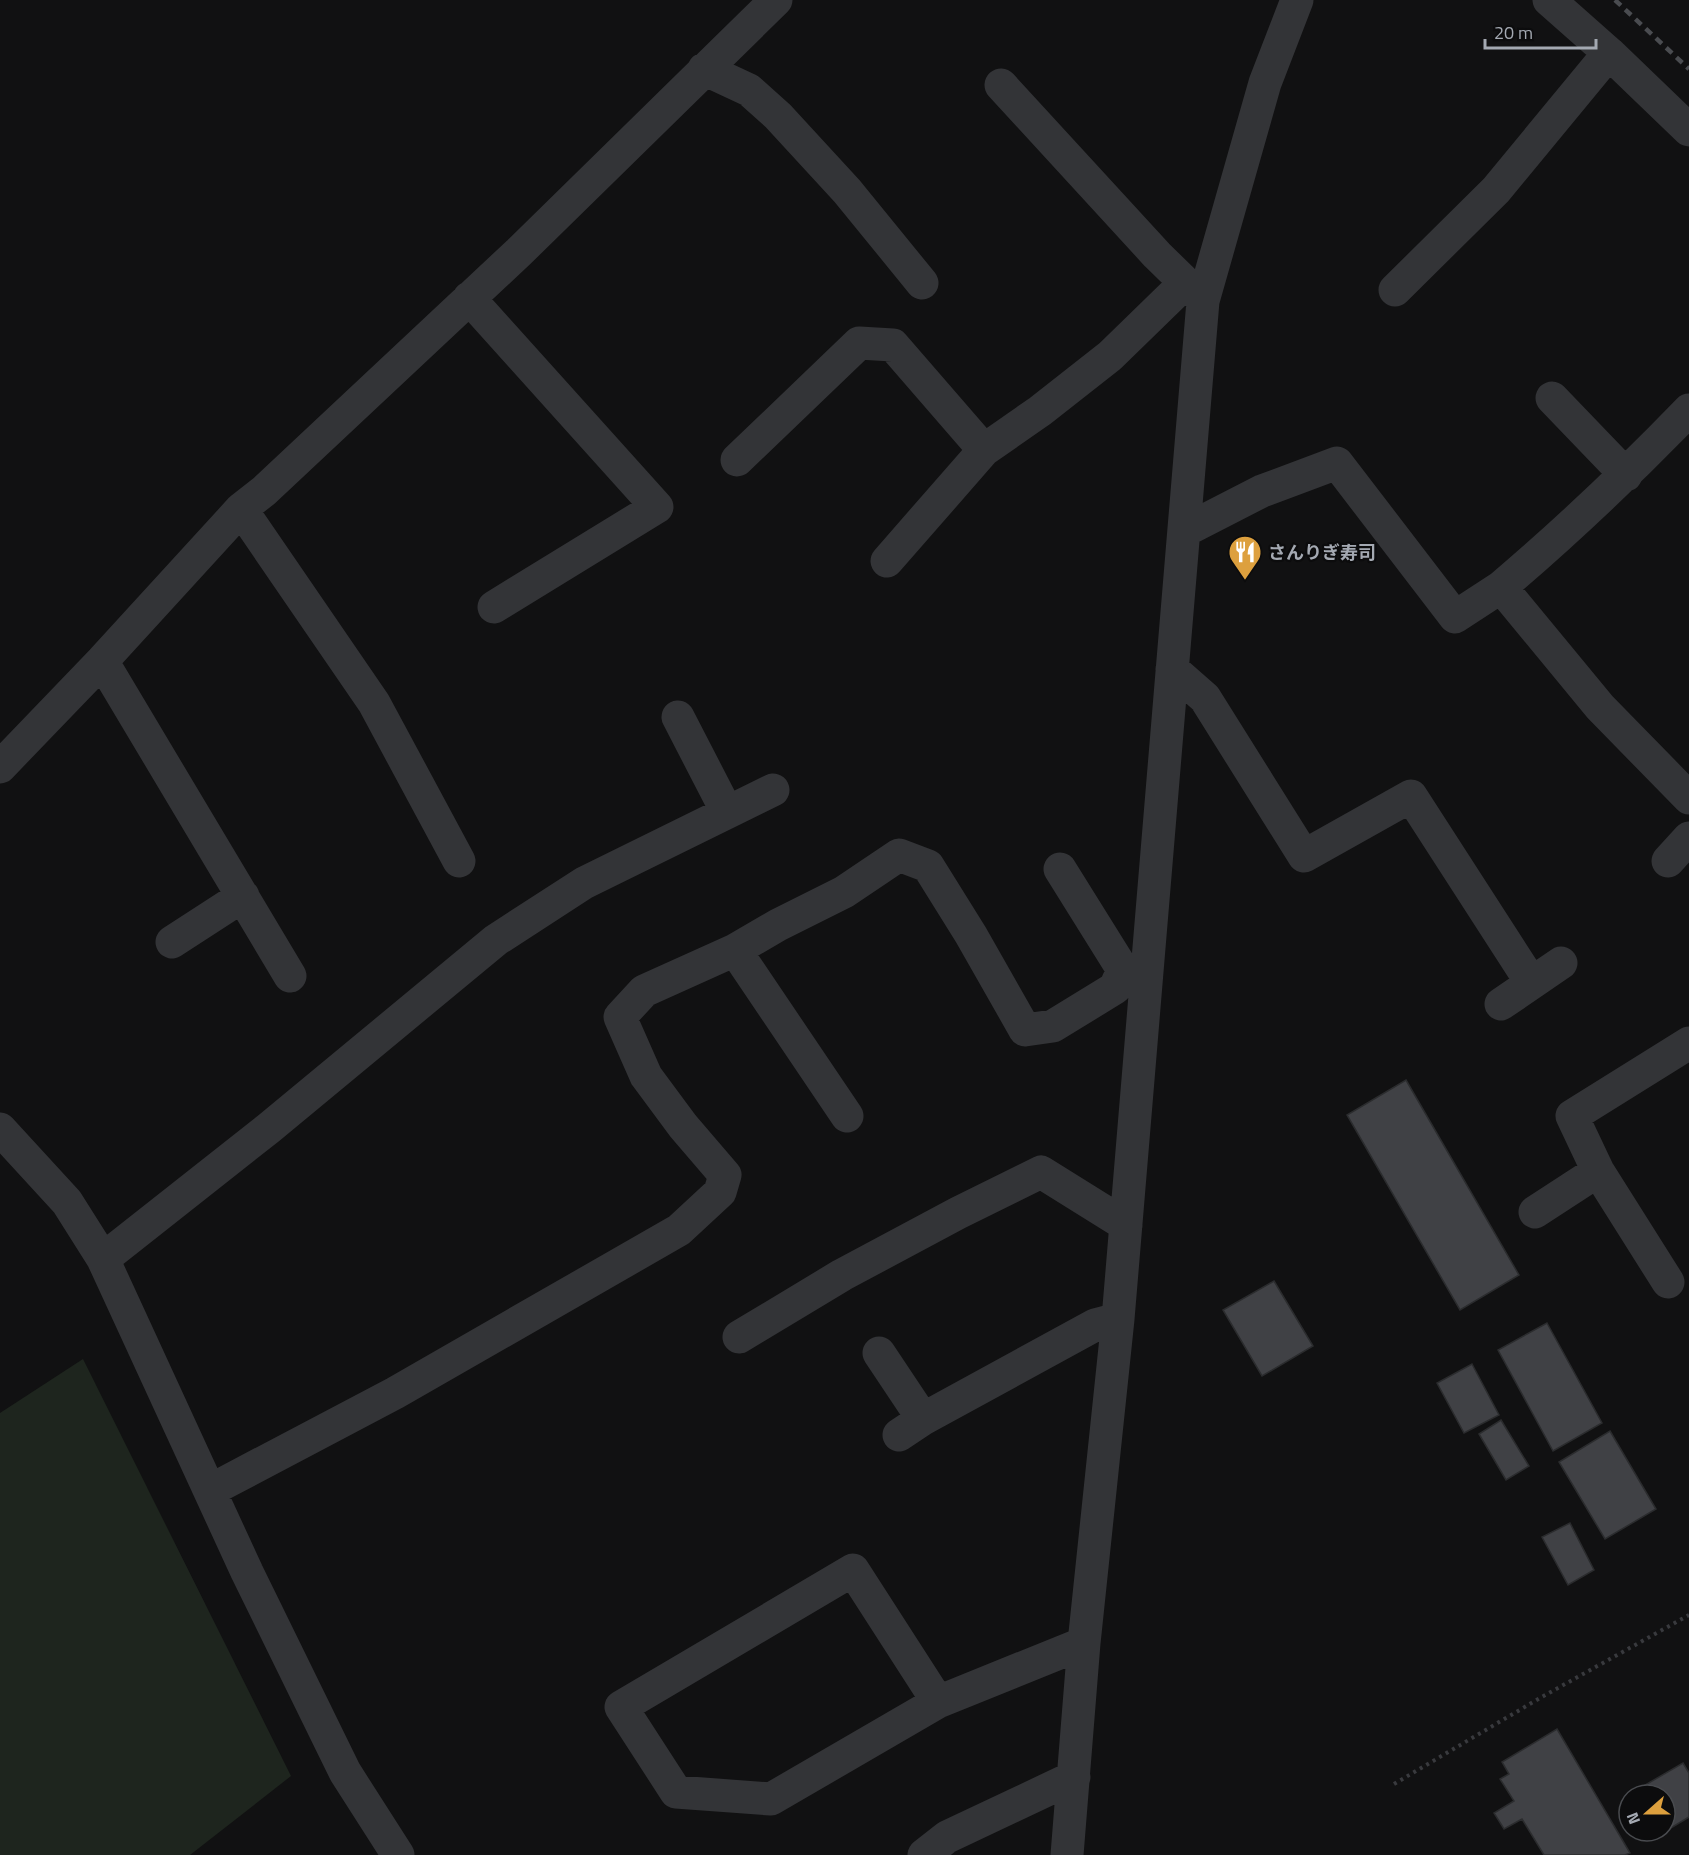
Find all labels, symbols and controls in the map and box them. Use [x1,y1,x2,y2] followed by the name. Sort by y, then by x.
[1485,12,1596,50] scale bar
[1494,19,1533,46] text: 20 m
[1227,534,1263,581] restaurant icon: さんりぎ寿司
[1268,539,1376,566] place label: さんりぎ寿司
[1617,1783,1677,1843] north arrow
[1620,1809,1646,1828] text: N

